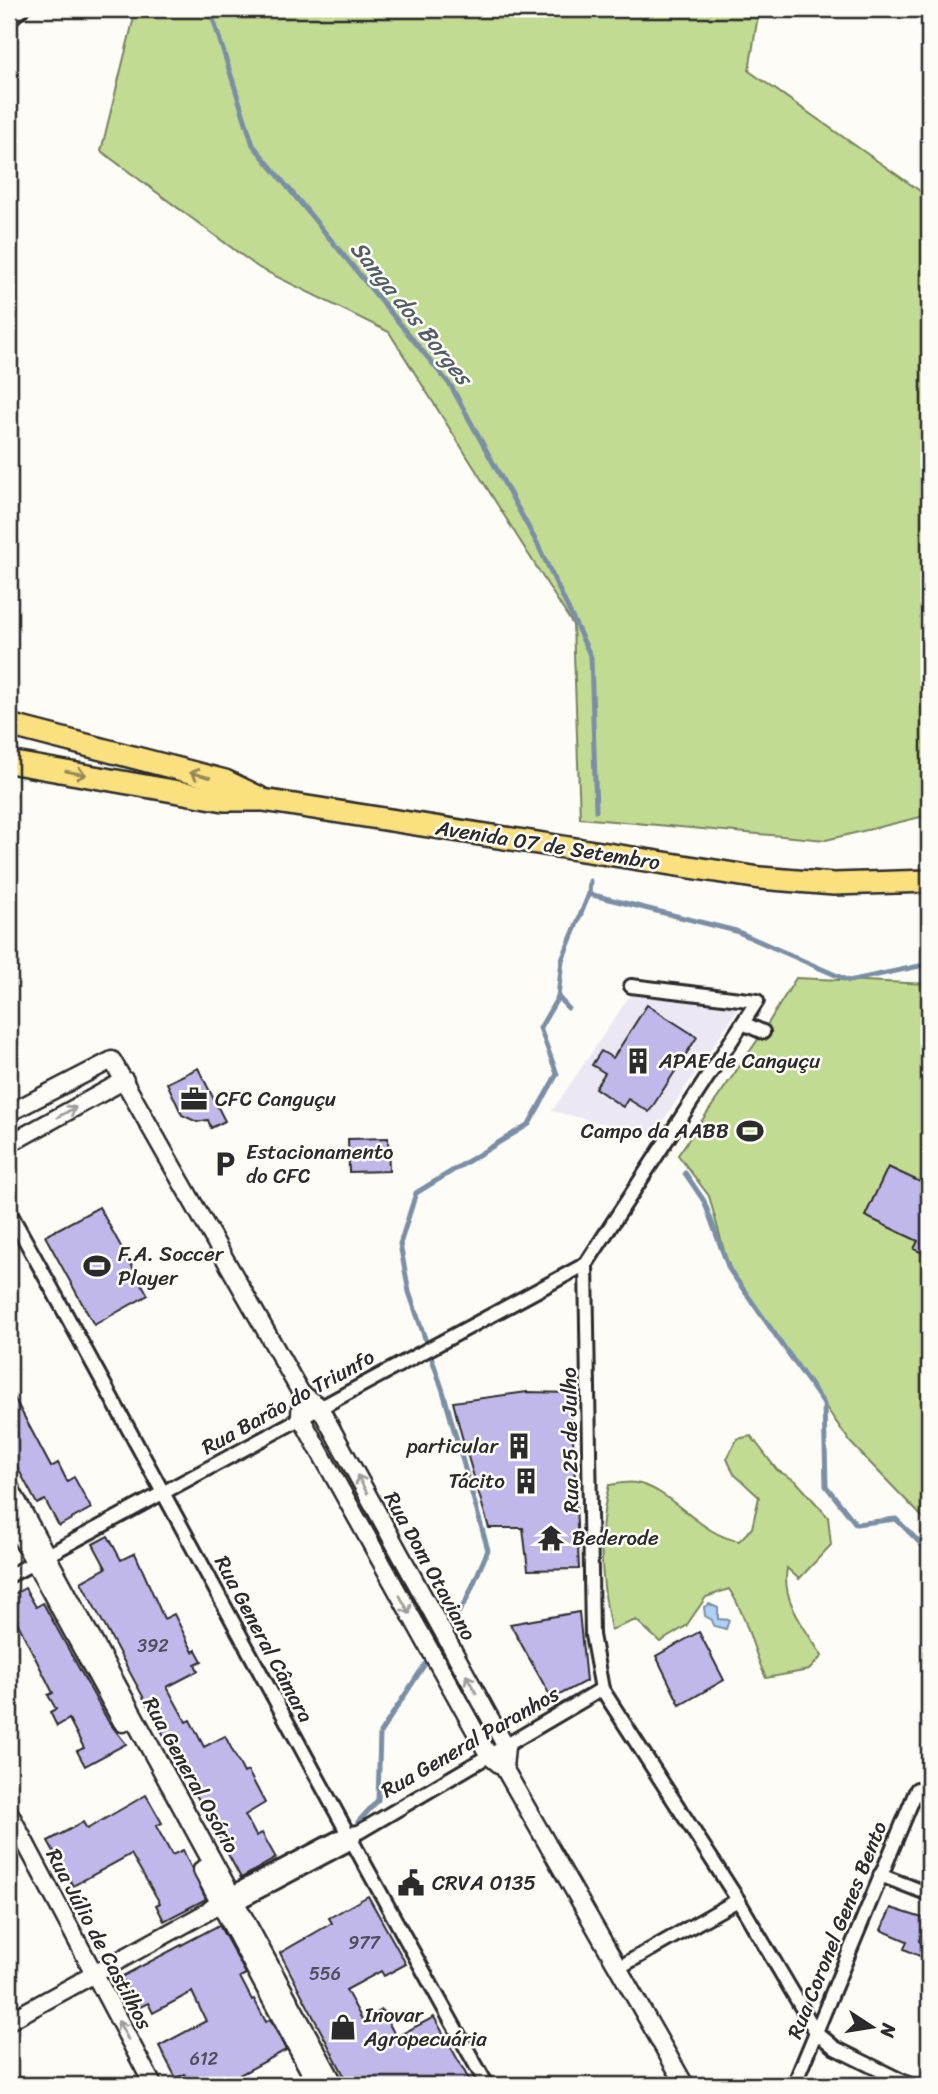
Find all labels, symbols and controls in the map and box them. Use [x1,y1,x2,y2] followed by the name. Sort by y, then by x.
[339,231,485,397] water label: Sanga dos Borges
[64,767,87,780] one-way arrow
[189,768,212,781] one-way arrow
[432,808,663,882] street label: Avenida 07 de Setembro
[658,1042,821,1080] place label: APAE de Canguçu
[623,1046,653,1076] building icon: APAE de Canguçu
[215,1080,336,1118] place label: CFC Canguçu
[179,1084,209,1114] office icon: CFC Canguçu
[56,1105,76,1119] one-way arrow
[581,1112,729,1150] place label: Campo da AABB
[735,1116,765,1146] sports icon: Campo da AABB
[246,1133,393,1195] place label: Estacionamento do CFC
[210,1149,240,1179] parking icon: Estacionamento do CFC
[118,1235,225,1297] place label: F.A. Soccer Player
[82,1251,112,1281] sports icon: F.A. Soccer Player
[194,1338,382,1466] street label: Rua Barão do Triunfo
[550,1366,590,1513] street label: Rua 25 de Julho
[406,1427,499,1465] place label: particular
[504,1431,534,1461] building icon: particular
[449,1462,505,1500] place label: Tácito
[511,1466,541,1496] building icon: Tácito
[355,1475,369,1495] one-way arrow
[373,1484,487,1648] street label: Rua Dom Otaviano
[572,1519,659,1557] place label: Bederode
[536,1523,566,1553] temple icon: Bederode
[204,1548,325,1730] street label: Rua General Câmara
[398,1595,412,1615] one-way arrow
[137,1630,169,1662] house number: 392
[464,1674,477,1695] one-way arrow
[373,1675,567,1809] street label: Rua General Paranhos
[132,1689,250,1861] street label: Rua General Osório
[776,1815,898,2045] street label: Rua Coronel Genes Bento
[35,1841,163,2037] street label: Rua Júlio de Castilhos
[432,1864,536,1902] place label: CRVA 0135
[396,1868,426,1898] public building icon: CRVA 0135
[348,1927,382,1959] house number: 977
[309,1958,341,1990] house number: 556
[836,1993,906,2062] north arrow
[363,1996,487,2058] place label: Inovar Agropecuária
[328,2012,358,2042] shop icon: Inovar Agropecuária
[116,2020,129,2041] one-way arrow
[870,2020,906,2041] text: N
[190,2043,218,2075] house number: 612

